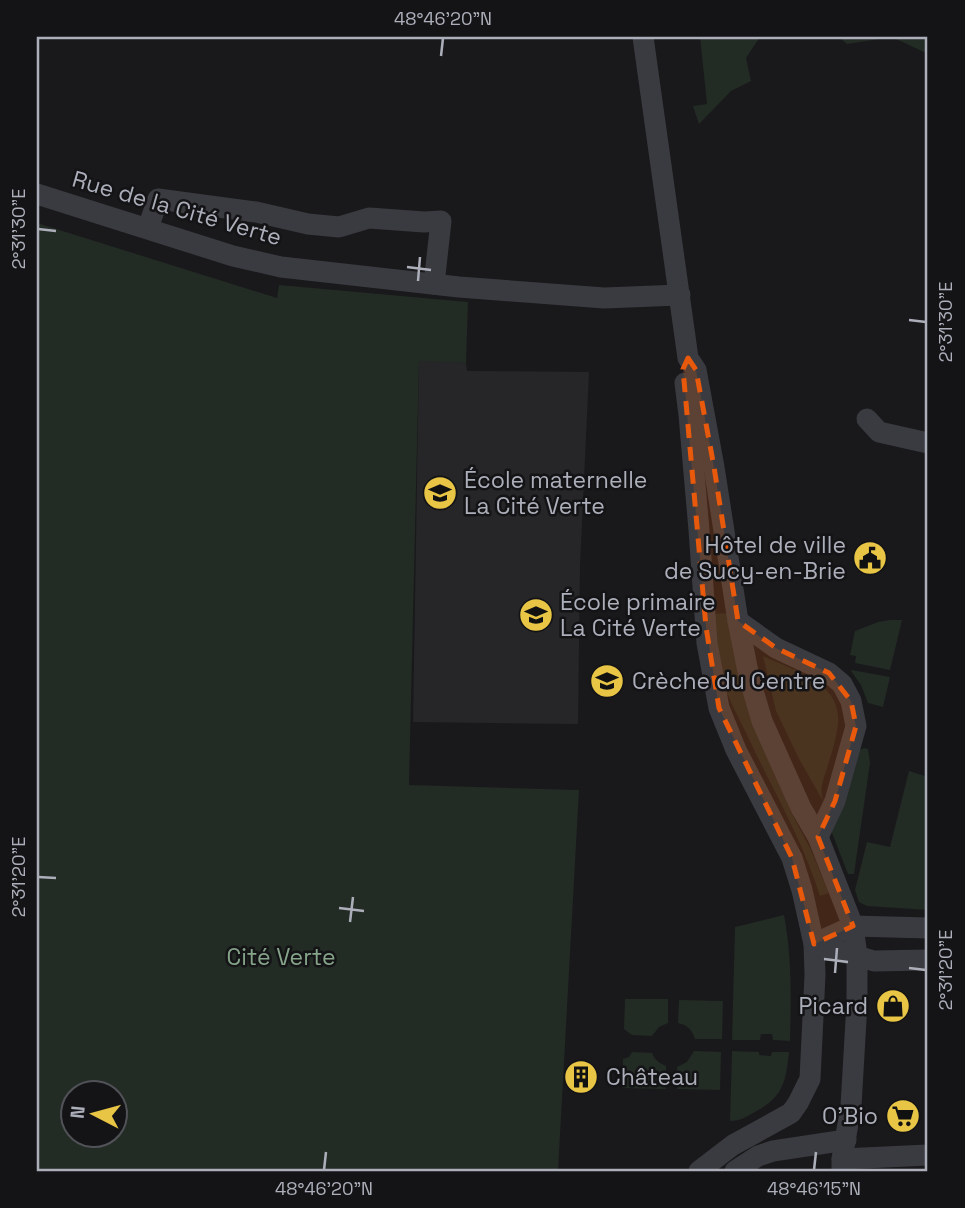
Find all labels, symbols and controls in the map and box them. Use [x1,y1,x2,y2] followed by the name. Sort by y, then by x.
[394,7,492,30] text: 48°46'20"N
[69,164,285,252] street label: Rue de la Cité Verte
[7,189,30,269] text: 2°31'30"E
[934,282,957,362] text: 2°31'30"E
[464,465,647,521] place label: École maternelle La Cité Verte
[421,474,459,512] school or university icon: École maternelle La Cité Verte
[664,530,846,586] place label: Hôtel de ville de Sucy-en-Brie
[851,539,889,577] public building icon: Hôtel de ville de Sucy-en-Brie
[560,587,716,643] place label: École primaire La Cité Verte
[517,596,555,634] school or university icon: École primaire La Cité Verte
[588,662,626,700] school or university icon: Crèche du Centre
[632,666,825,696] place label: Crèche du Centre
[7,837,30,917] text: 2°31'20"E
[934,930,957,1010] text: 2°31'20"E
[226,942,336,972] park label: Cité Verte
[874,987,912,1025] shop icon: Picard
[798,991,868,1021] place label: Picard
[562,1058,600,1096] building icon: Château
[606,1062,698,1092] place label: Château
[60,1078,130,1148] north arrow
[884,1097,922,1135] supermarket icon: O'Bio
[822,1101,878,1131] place label: O'Bio
[64,1105,91,1120] text: N
[275,1177,373,1200] text: 48°46'20"N
[767,1177,861,1200] text: 48°46'15"N

